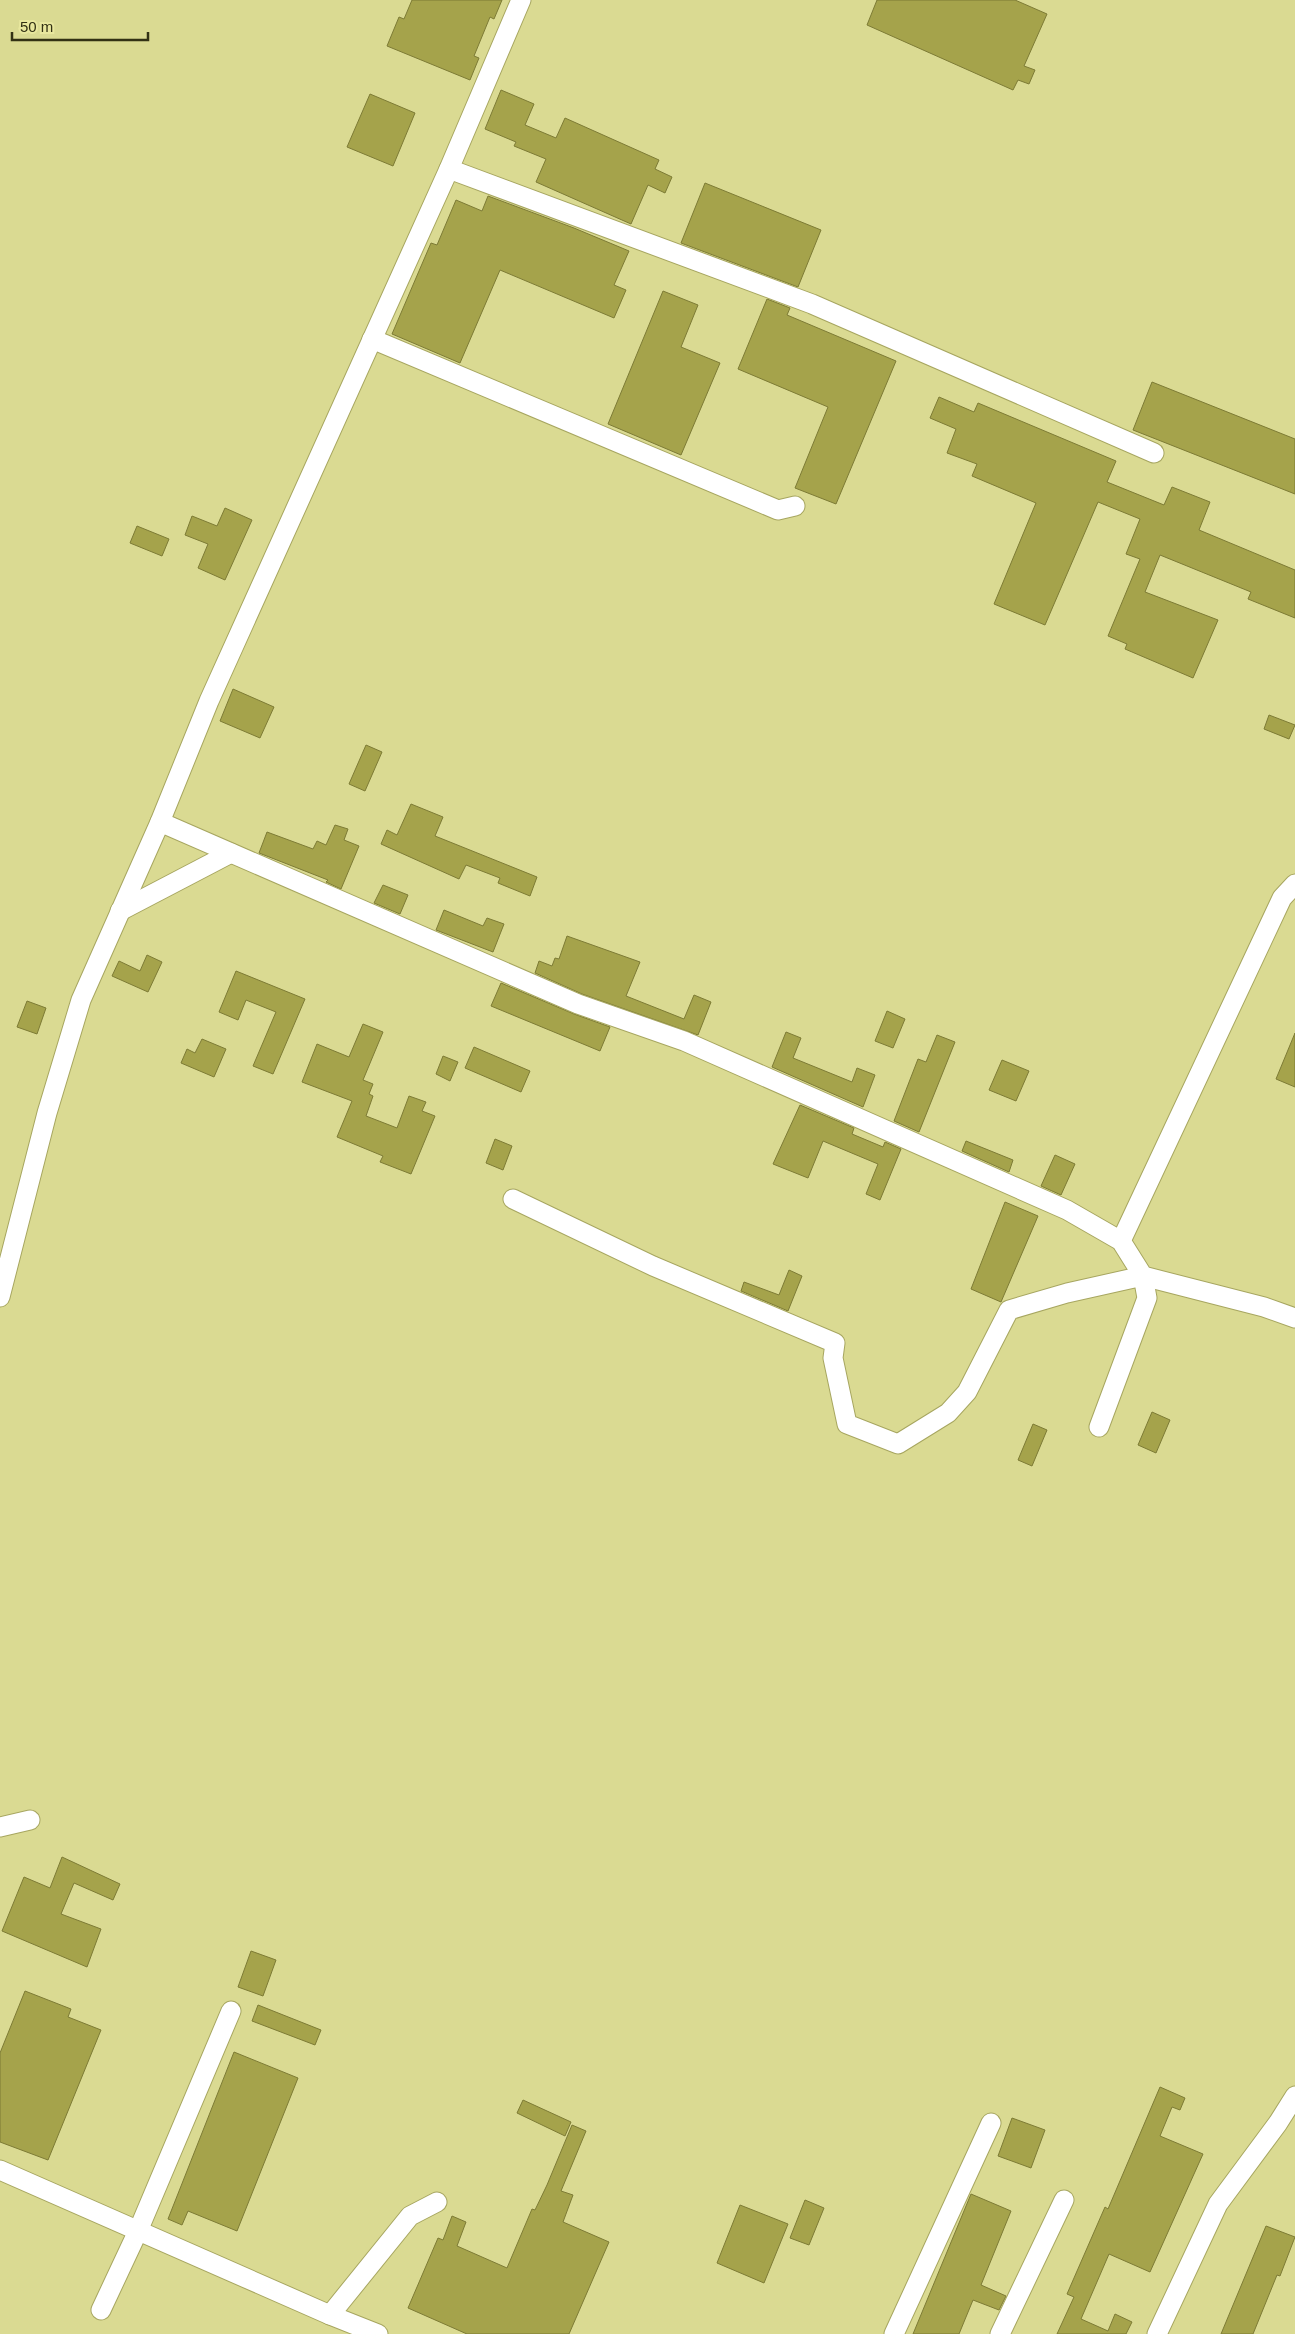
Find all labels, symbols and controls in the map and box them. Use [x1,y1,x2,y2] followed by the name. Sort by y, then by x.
[12,10,149,42] scale bar
[20,18,53,35] text: 50 m

